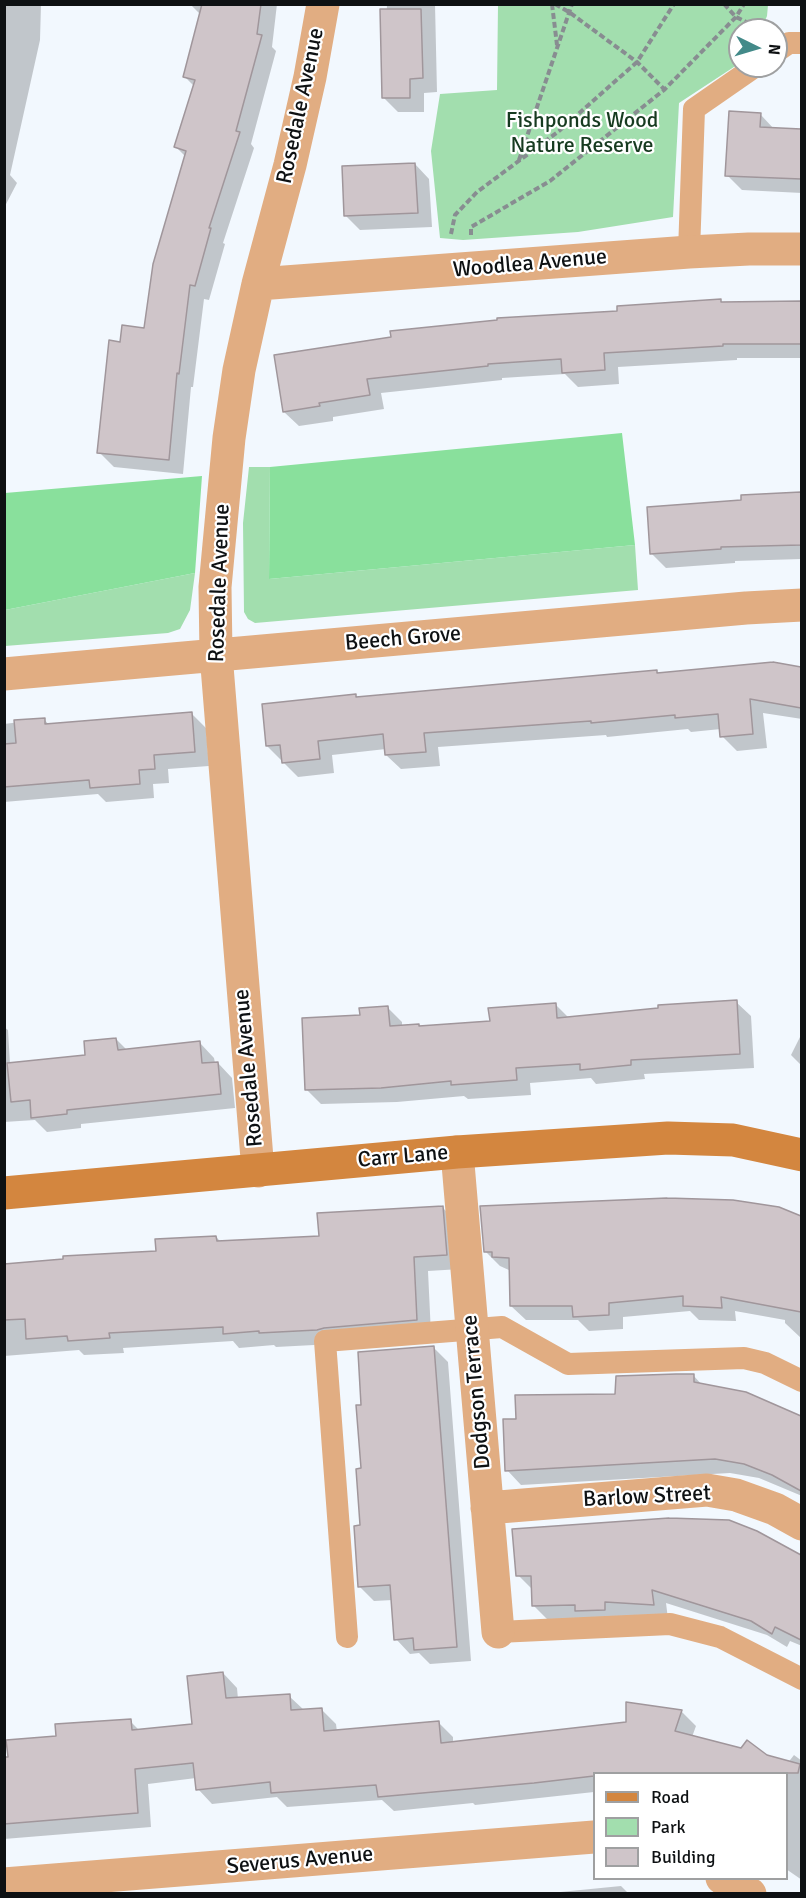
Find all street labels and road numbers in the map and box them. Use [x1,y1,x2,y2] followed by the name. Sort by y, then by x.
[272,26,330,186] street label: Rosedale Avenue
[452,244,608,284] street label: Woodlea Avenue
[204,503,236,663] street label: Rosedale Avenue
[344,621,462,657] street label: Beech Grove
[229,988,269,1148] street label: Rosedale Avenue
[357,1140,449,1174] street label: Carr Lane
[457,1314,497,1470] street label: Dodgson Terrace
[582,1480,712,1514] street label: Barlow Street
[226,1841,374,1881] street label: Severus Avenue

